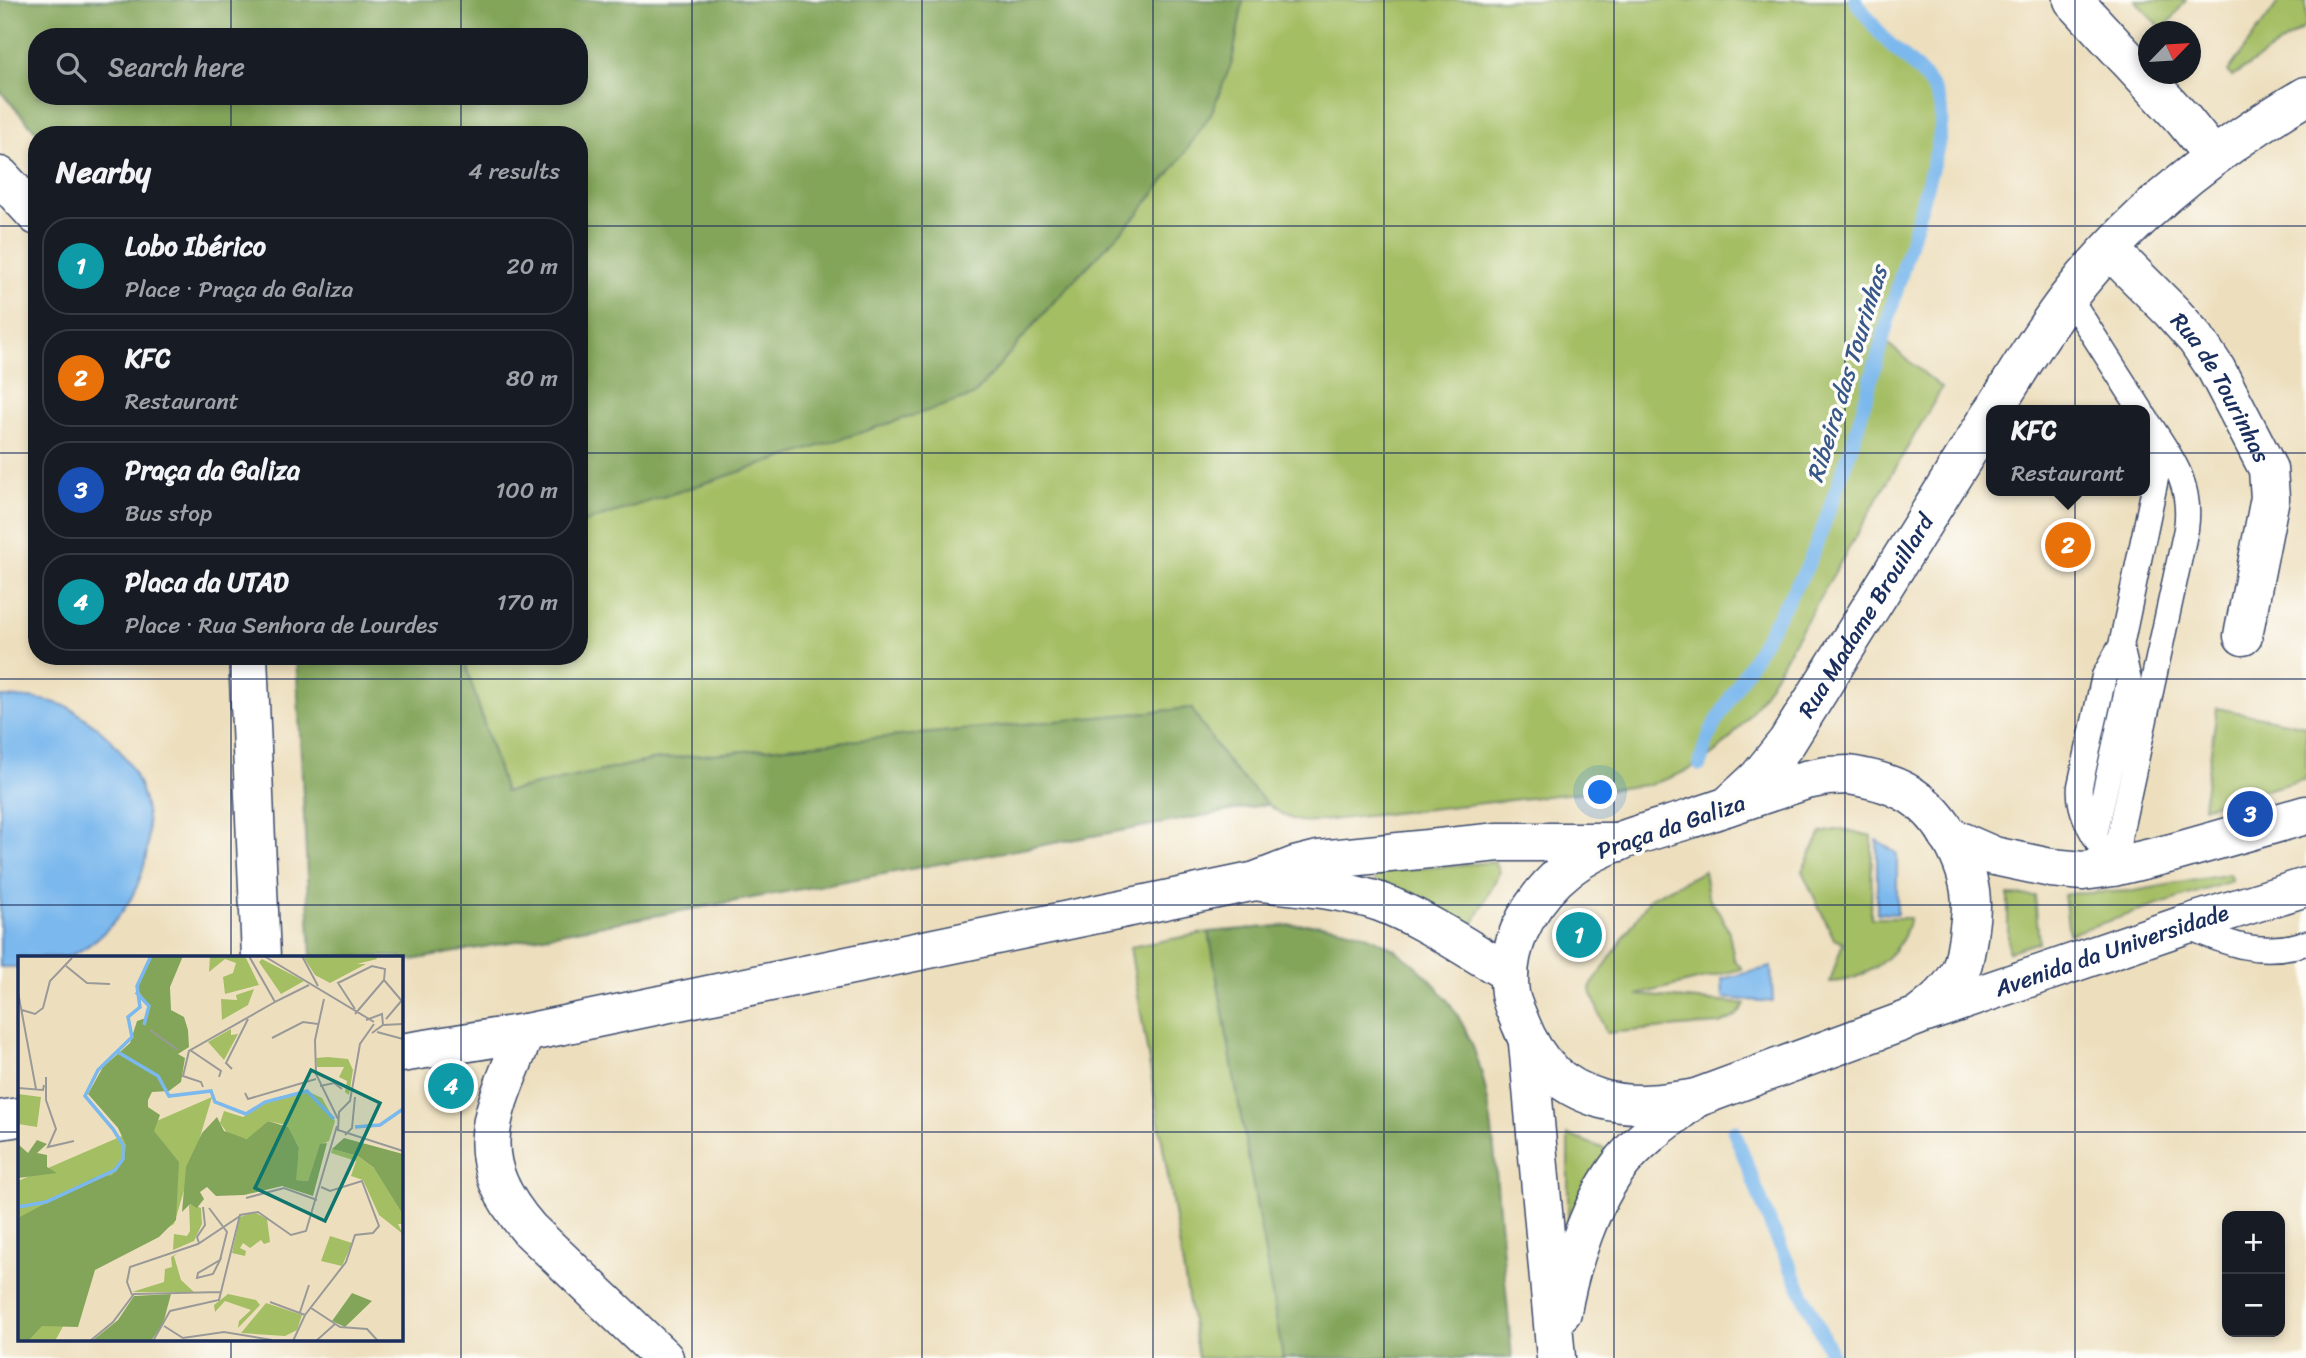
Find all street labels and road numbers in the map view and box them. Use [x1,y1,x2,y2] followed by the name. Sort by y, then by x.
[2160,302,2282,470] street label: Rua de Tourinhas
[1786,504,1946,726] street label: Rua Madame Brouillard
[1591,782,1751,872] street label: Praça da Galiza
[1988,892,2234,1009] street label: Avenida da Universidade

